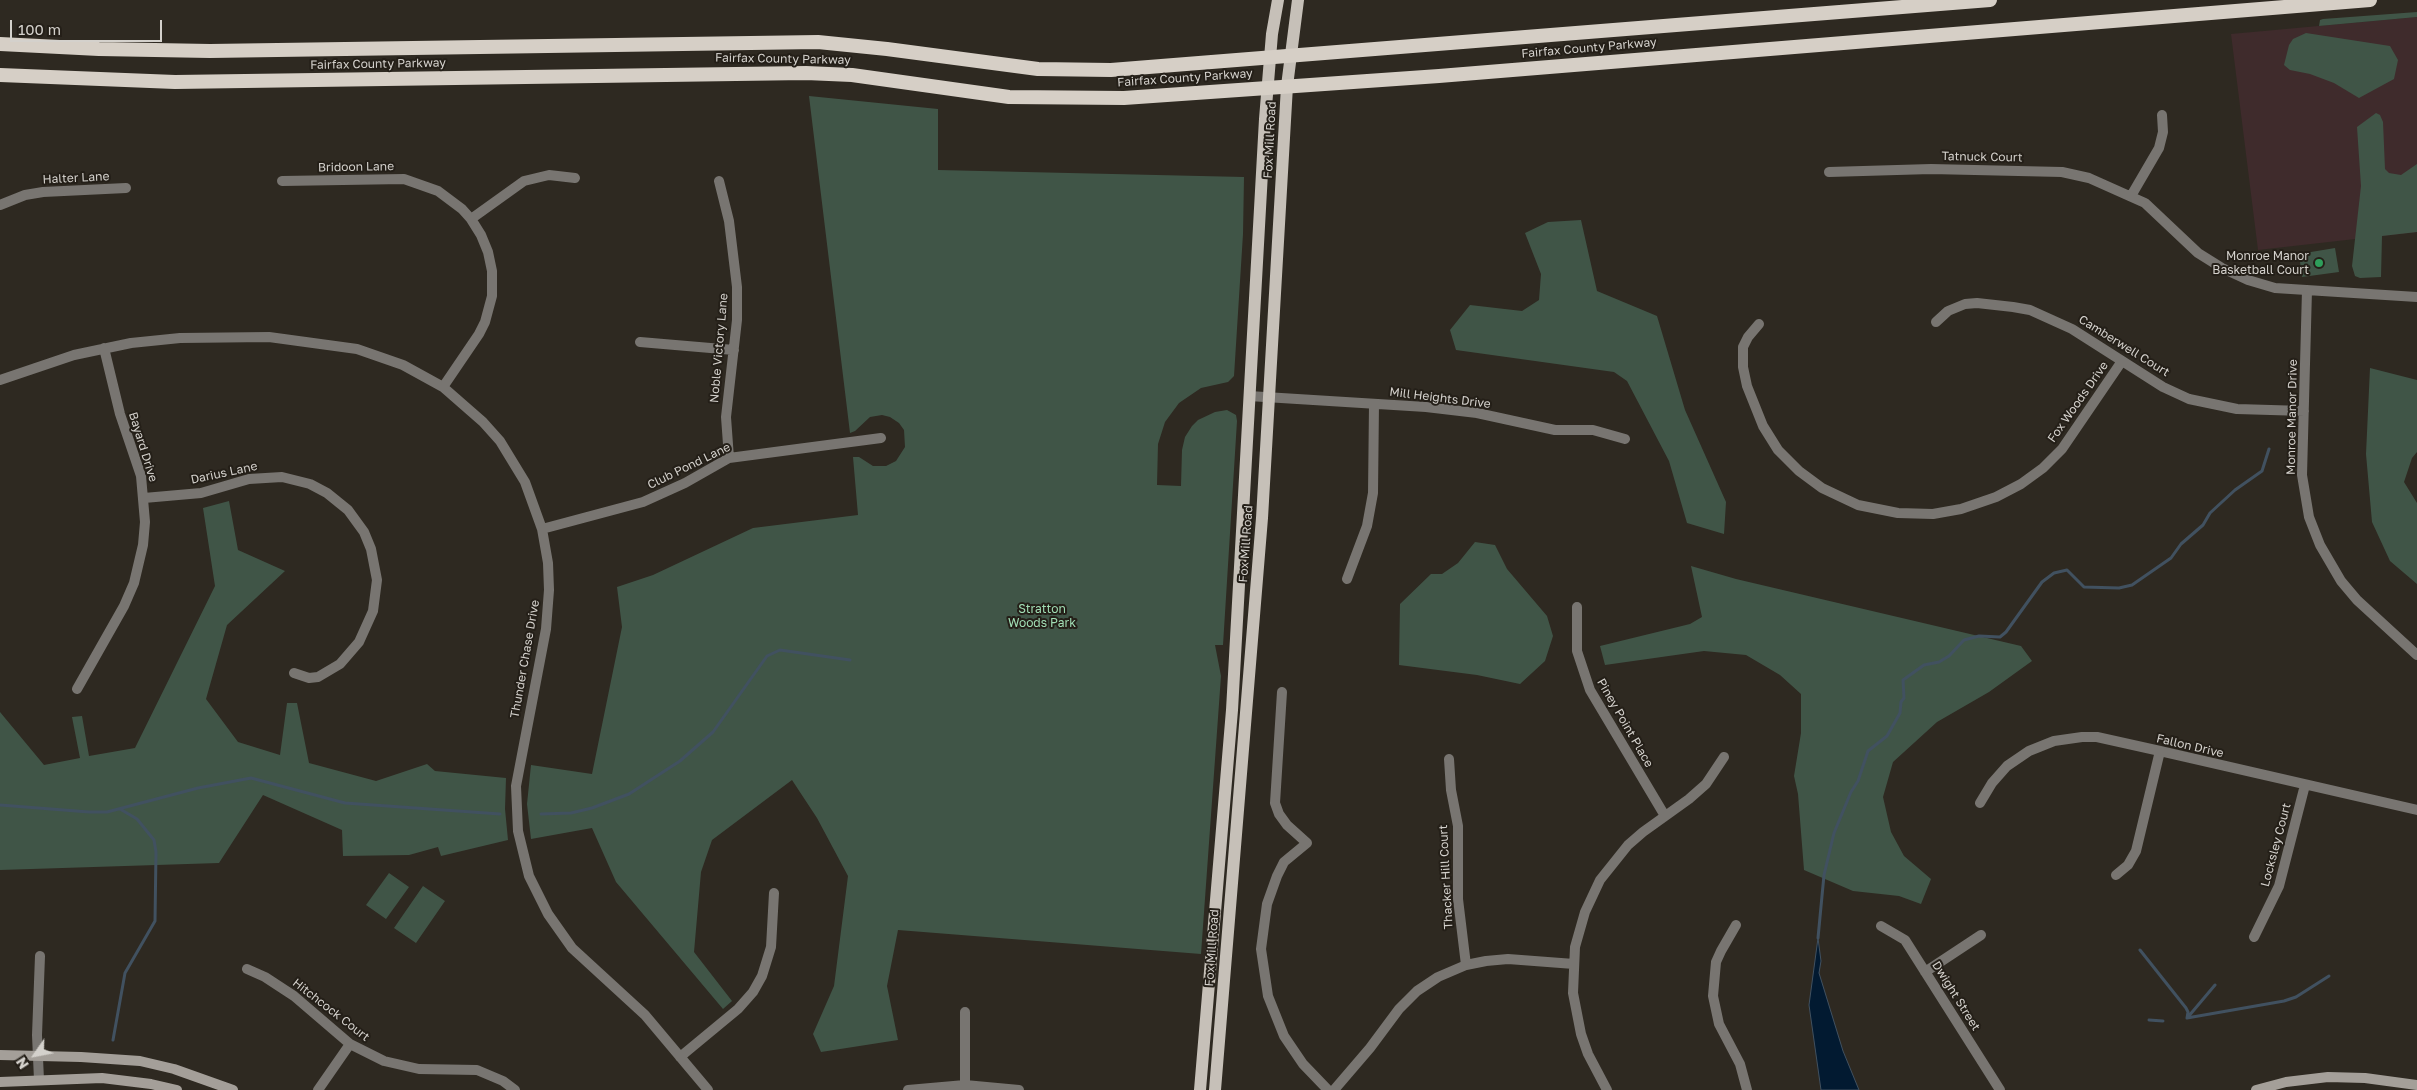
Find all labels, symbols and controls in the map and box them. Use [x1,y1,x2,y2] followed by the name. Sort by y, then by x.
[12,10,165,42] scale bar
[18,20,61,38] text: 100 m
[1521,35,1657,61] street label: Fairfax County Parkway
[715,51,851,67] street label: Fairfax County Parkway
[310,56,446,72] street label: Fairfax County Parkway
[1117,66,1253,90] street label: Fairfax County Parkway
[1261,101,1279,179] street label: Fox Mill Road
[1941,149,2023,165] street label: Tatnuck Court
[318,159,394,175] street label: Bridoon Lane
[42,169,110,187] street label: Halter Lane
[2212,249,2309,277] place label: Monroe Manor Basketball Court
[2313,257,2325,269] marker: Monroe Manor Basketball Court
[707,293,731,403] street label: Noble Victory Lane
[2076,312,2172,380] street label: Camberwell Court
[2045,359,2111,445] street label: Fox Woods Drive
[2284,359,2300,475] street label: Monroe Manor Drive
[1388,385,1492,411] street label: Mill Heights Drive
[126,410,160,484] street label: Bayard Drive
[645,440,733,492] street label: Club Pond Lane
[189,459,259,487] street label: Darius Lane
[1236,505,1256,583] street label: Fox Mill Road
[508,599,542,719] street label: Thunder Chase Drive
[1008,602,1076,630] park label: Stratton Woods Park
[1594,676,1656,770] street label: Piney Point Place
[2155,731,2225,761] street label: Fallon Drive
[2258,802,2294,888] street label: Locksley Court
[1436,824,1456,930] street label: Thacker Hill Court
[1202,909,1222,987] street label: Fox Mill Road
[1929,959,1983,1033] street label: Dwight Street
[290,976,372,1044] street label: Hitchcock Court
[10,1030,60,1080] north arrow
[12,1054,32,1073] text: N

